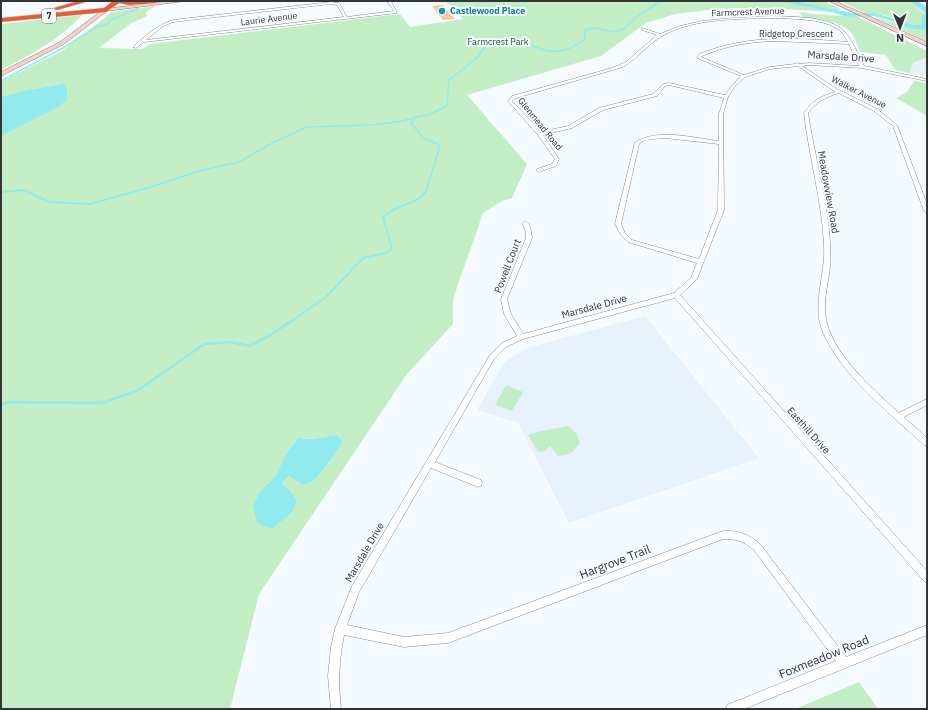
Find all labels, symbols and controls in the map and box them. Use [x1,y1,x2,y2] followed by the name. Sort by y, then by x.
[450,5,525,16] place label: Castlewood Place
[711,5,785,18] street label: Farmcrest Avenue
[437,6,447,16] marker: Castlewood Place
[880,8,920,48] north arrow
[42,9,56,23] road number: 7
[240,10,298,27] street label: Laurie Avenue
[759,28,833,39] street label: Ridgetop Crescent
[896,31,904,45] text: N
[467,36,529,47] park label: Farmcrest Park
[807,48,875,65] street label: Marsdale Drive
[830,73,889,110] street label: Walker Avenue
[516,95,565,152] street label: Glenmead Road
[815,150,842,235] street label: Meadowview Road
[491,237,524,295] street label: Powell Court
[560,291,629,321] street label: Marsdale Drive
[784,404,833,457] street label: Easthill Drive
[342,520,387,584] street label: Marsdale Drive
[577,541,652,582] street label: Hargrove Trail
[777,632,871,681] street label: Foxmeadow Road

